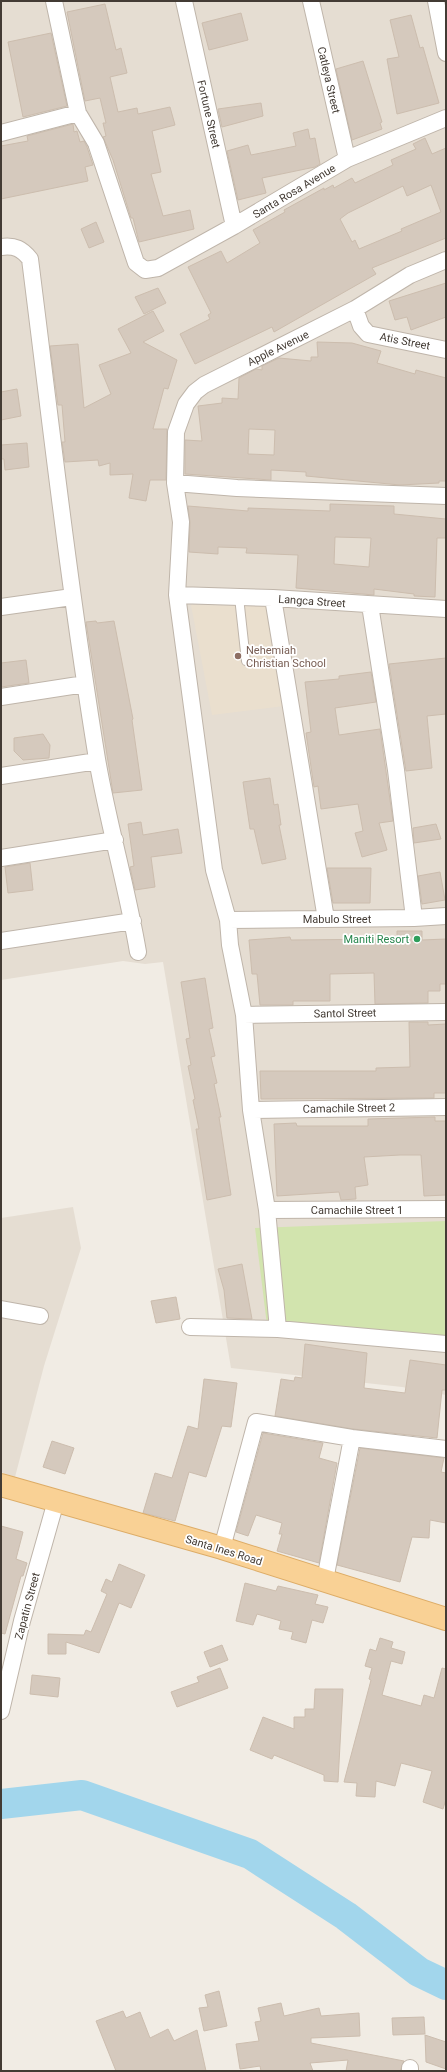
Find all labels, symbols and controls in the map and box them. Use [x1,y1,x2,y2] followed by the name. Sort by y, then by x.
[315,45,343,115] street label: Catleya Street
[194,79,223,150] street label: Fortune Street
[250,161,338,221] street label: Santa Rosa Avenue
[245,328,311,369] street label: Apple Avenue
[379,330,431,353] street label: Atis Street
[278,593,347,610] street label: Langca Street
[246,644,326,670] place label: Nehemiah Christian School
[233,651,243,661] marker: Nehemiah Christian School
[303,913,372,926] street label: Mabulo Street
[344,933,409,946] place label: Maniti Resort
[412,934,422,944] marker: Maniti Resort
[314,1006,377,1021] street label: Santol Street
[303,1101,395,1116] street label: Camachile Street 2
[311,1204,403,1217] street label: Camachile Street 1
[184,1533,264,1568] street label: Santa Ines Road
[12,1571,43,1641] street label: Zapatin Street

